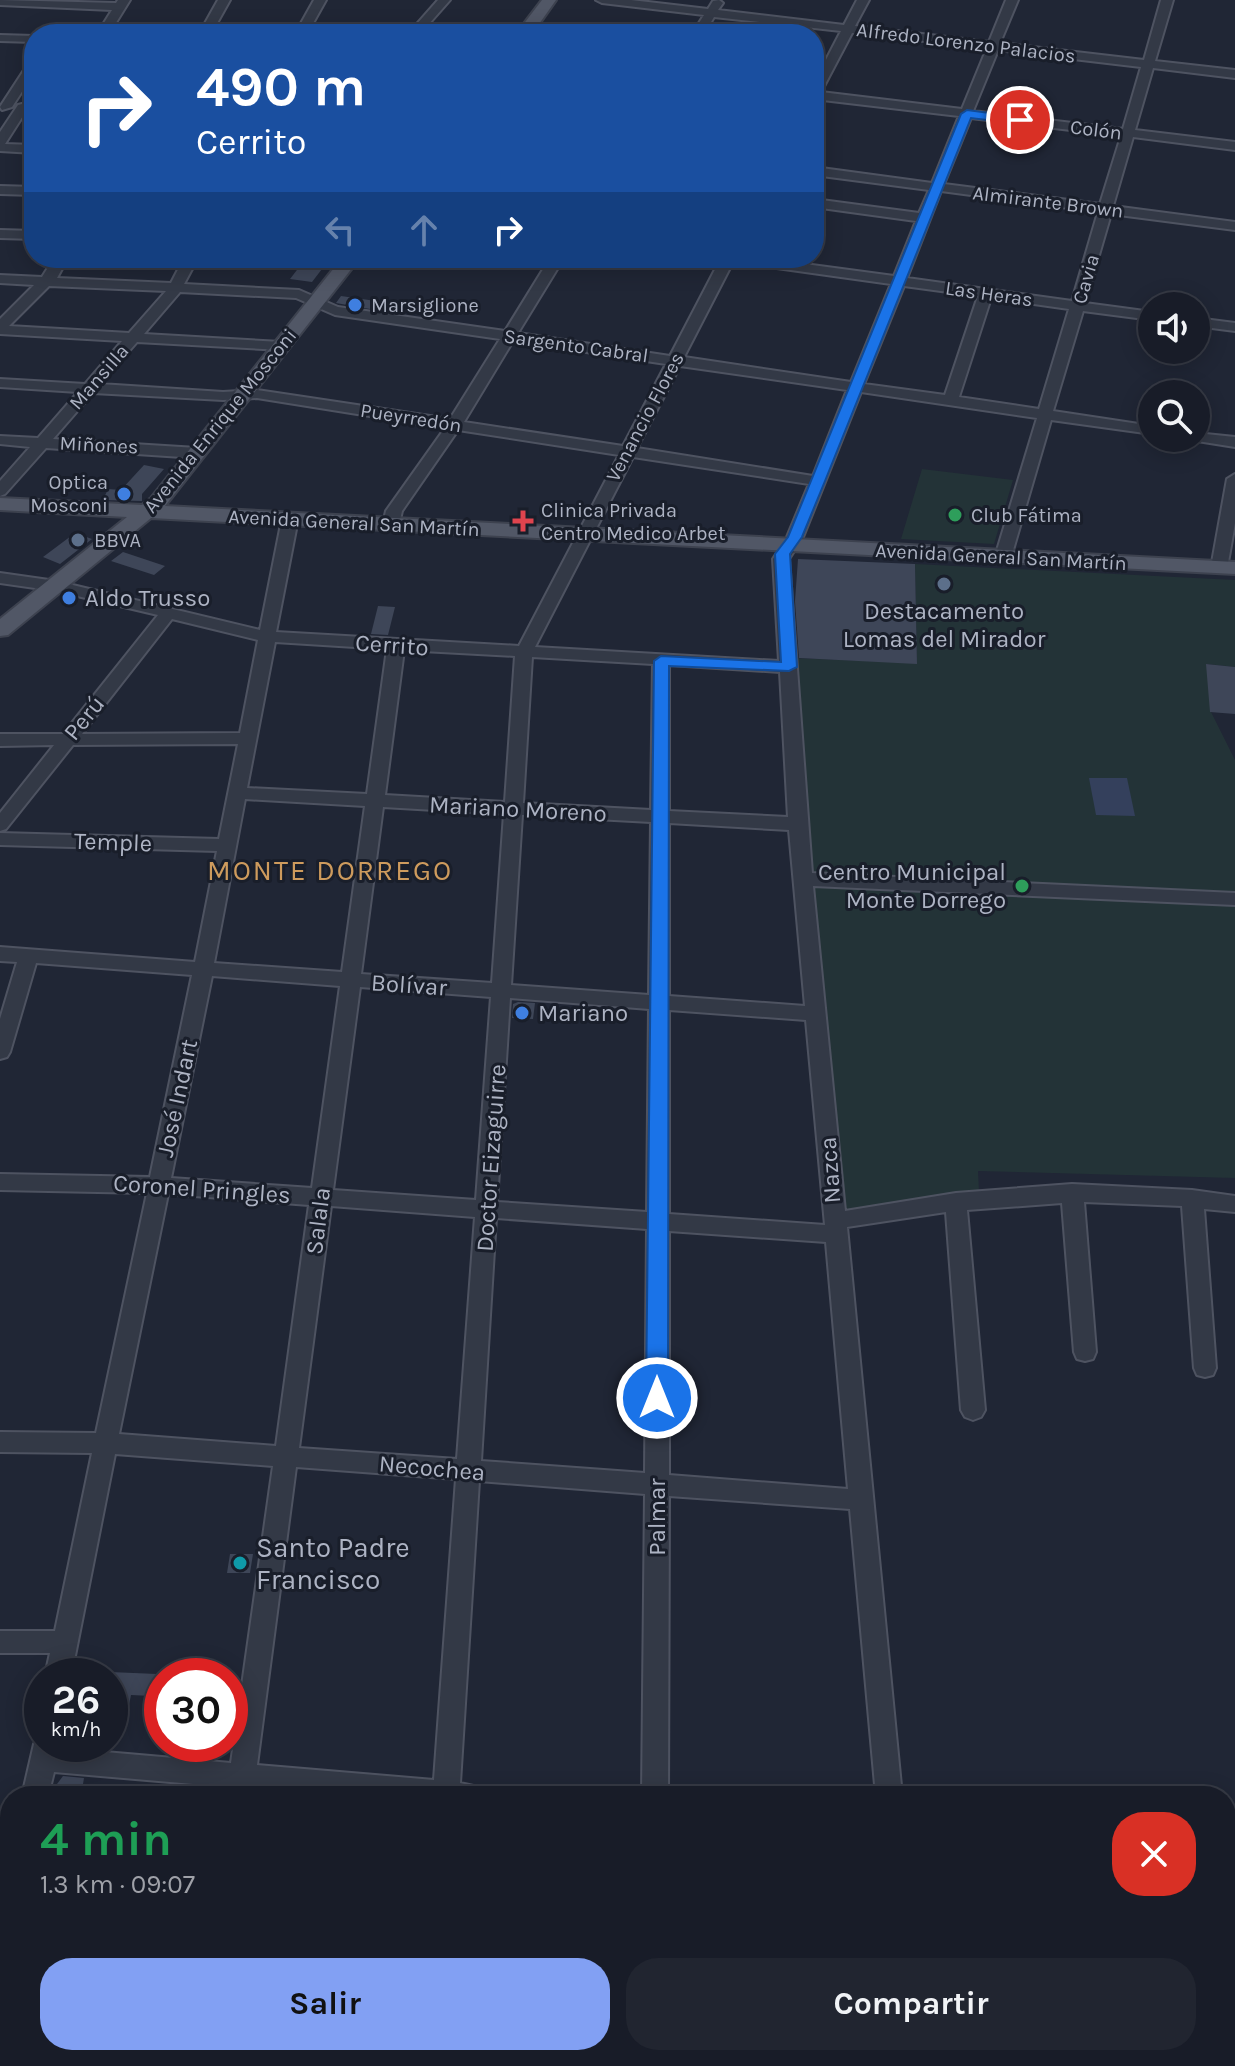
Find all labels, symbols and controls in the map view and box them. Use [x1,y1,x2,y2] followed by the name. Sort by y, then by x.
[855,18,1077,68] street label: Alfredo Lorenzo Palacios
[196,54,366,119] text: 490 m
[64,56,168,160] icon: right
[986,86,1054,154] pin
[998,98,1042,142] icon: arrive
[1069,115,1123,145] street label: Colón
[196,121,307,163] text: Cerrito
[971,181,1125,223] street label: Almirante Brown
[318,208,362,252] icon: left
[402,208,446,252] icon: ahead
[486,208,530,252] icon: right
[1068,252,1104,306] street label: Cavia
[944,276,1034,312] street label: Las Heras
[1138,292,1210,452] map controls
[1138,292,1210,364] button: sound
[371,294,479,317] place label: Marsiglione
[346,296,364,314] marker: Marsiglione
[139,324,301,518] street label: Avenida Enrique Mosconi
[502,324,650,368] street label: Sargento Cabral
[65,340,133,414] street label: Mansilla
[601,348,689,486] street label: Venancio Flores
[1138,380,1210,452] button: search
[359,399,463,437] street label: Pueyrredón
[59,431,139,459] street label: Miñones
[30,471,108,517] place label: Optica Mosconi
[115,485,133,503] marker: Optica Mosconi
[541,499,726,545] place label: Clinica Privada Centro Medico Arbet
[971,504,1082,527] place label: Club Fátima
[228,505,480,541] street label: Avenida General San Martín
[946,506,964,524] marker: Club Fátima
[512,510,534,532] marker: Clinica Privada Centro Medico Arbet
[94,529,141,552] place label: BBVA
[69,531,87,549] marker: BBVA
[875,539,1127,575] street label: Avenida General San Martín
[935,575,953,593] marker: Destacamento Lomas del Mirador
[85,584,210,612] place label: Aldo Trusso
[60,589,78,607] marker: Aldo Trusso
[843,597,1046,653] place label: Destacamento Lomas del Mirador
[354,628,430,662] street label: Cerrito
[58,690,110,746] street label: Perú
[428,790,608,828] street label: Mariano Moreno
[74,827,152,857] street label: Temple
[207,854,453,887] district label: MONTE DORREGO
[818,858,1006,914] place label: Centro Municipal Monte Dorrego
[1013,877,1031,895] marker: Centro Municipal Monte Dorrego
[370,968,448,1002] street label: Bolívar
[538,999,628,1027] place label: Mariano
[513,1004,531,1022] marker: Mariano
[151,1037,203,1159] street label: José Indart
[470,1063,512,1253] street label: Doctor Eizaguirre
[814,1136,846,1204] street label: Nazca
[112,1169,292,1209] street label: Coronel Pringles
[300,1186,336,1256] street label: Salala
[615,1356,699,1440] position arrow
[378,1449,486,1487] street label: Necochea
[643,1478,671,1556] street label: Palmar
[256,1531,410,1596] place label: Santo Padre Francisco
[231,1554,249,1572] marker: Santo Padre Francisco
[144,1658,248,1762] speed limit sign: 30
[52,1676,100,1723] text: 26
[51,1718,101,1741] text: km/h
[40,1811,172,1867] text: 4 min
[1112,1812,1196,1896] button: close
[40,1869,195,1900] text: 1.3 km · 09:07
[40,1958,610,2050] button: Salir
[626,1958,1196,2050] button: Compartir

